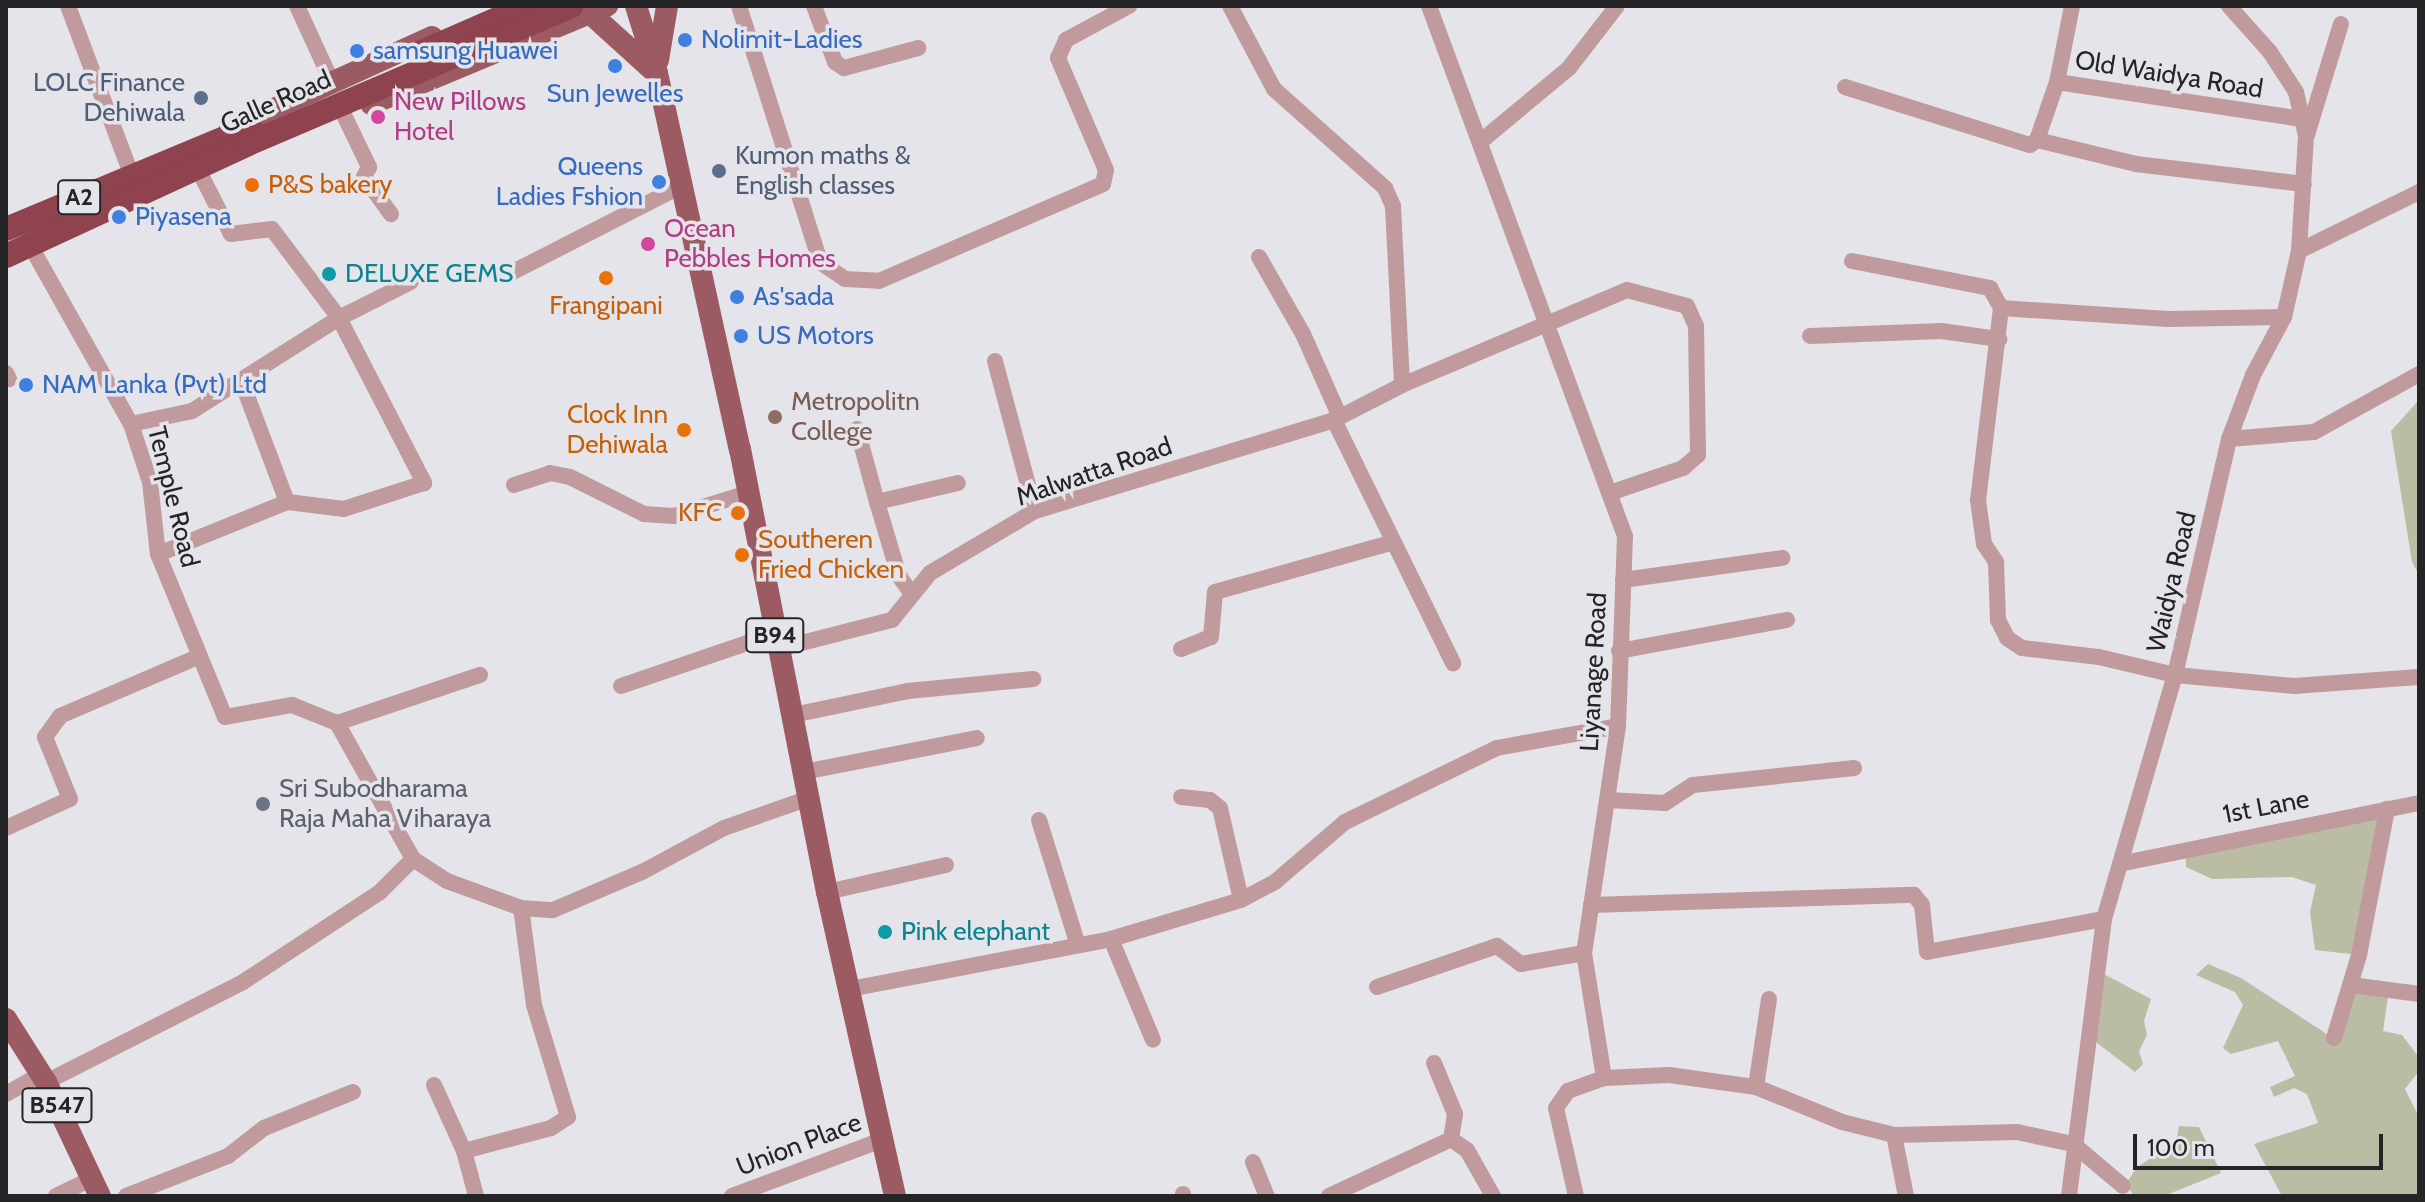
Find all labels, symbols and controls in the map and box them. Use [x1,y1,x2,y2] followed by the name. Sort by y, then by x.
[701,24,863,56] place label: Nolimit-Ladies
[676,31,694,49] marker: Nolimit-Ladies
[373,35,558,67] place label: samsung Huawei
[348,42,366,60] marker: samsung Huawei
[2073,45,2265,105] street label: Old Waidya Road
[606,57,624,75] marker: Sun Jewelles
[216,64,336,140] street label: Galle Road
[33,67,185,128] place label: LOLC Finance Dehiwala
[547,78,683,110] place label: Sun Jewelles
[394,86,526,148] place label: New Pillows Hotel
[192,89,210,107] marker: LOLC Finance Dehiwala
[369,108,387,126] marker: New Pillows Hotel
[735,140,911,202] place label: Kumon maths & English classes
[496,151,643,212] place label: Queens Ladies Fshion
[710,162,728,180] marker: Kumon maths & English classes
[268,169,392,201] place label: P&S bakery
[650,173,668,191] marker: Queens Ladies Fshion
[243,176,261,194] marker: P&S bakery
[57,177,101,217] road number: A2
[135,201,232,233] place label: Piyasena
[110,208,128,226] marker: Piyasena
[664,213,836,274] place label: Ocean Pebbles Homes
[639,235,657,253] marker: Ocean Pebbles Homes
[345,258,514,290] place label: DELUXE GEMS
[320,265,338,283] marker: DELUXE GEMS
[597,269,615,287] marker: Frangipani
[753,281,834,313] place label: As'sada
[728,288,746,306] marker: As'sada
[549,290,663,322] place label: Frangipani
[757,320,874,352] place label: US Motors
[732,327,750,345] marker: US Motors
[42,369,267,401] place label: NAM Lanka (Pvt) Ltd
[17,376,35,394] marker: NAM Lanka (Pvt) Ltd
[791,386,920,448] place label: Metropolitn College
[566,399,668,460] place label: Clock Inn Dehiwala
[766,408,784,426] marker: Metropolitn College
[675,421,693,439] marker: Clock Inn Dehiwala
[140,423,206,571] street label: Temple Road
[1012,431,1176,513] street label: Malwatta Road
[678,497,722,529] place label: KFC
[729,504,747,522] marker: KFC
[2141,508,2203,656] street label: Waidya Road
[758,524,904,586] place label: Southeren Fried Chicken
[733,546,751,564] marker: Southeren Fried Chicken
[1574,592,1614,752] street label: Liyanage Road
[745,615,805,655] road number: B94
[279,773,491,834] place label: Sri Subodharama Raja Maha Viharaya
[2220,783,2312,831] street label: 1st Lane
[254,795,272,813] marker: Sri Subodharama Raja Maha Viharaya
[901,916,1050,948] place label: Pink elephant
[876,923,894,941] marker: Pink elephant
[21,1085,93,1125] road number: B547
[732,1107,866,1183] street label: Union Place
[2137,1118,2387,1168] scale bar
[2147,1133,2215,1162] text: 100 m

